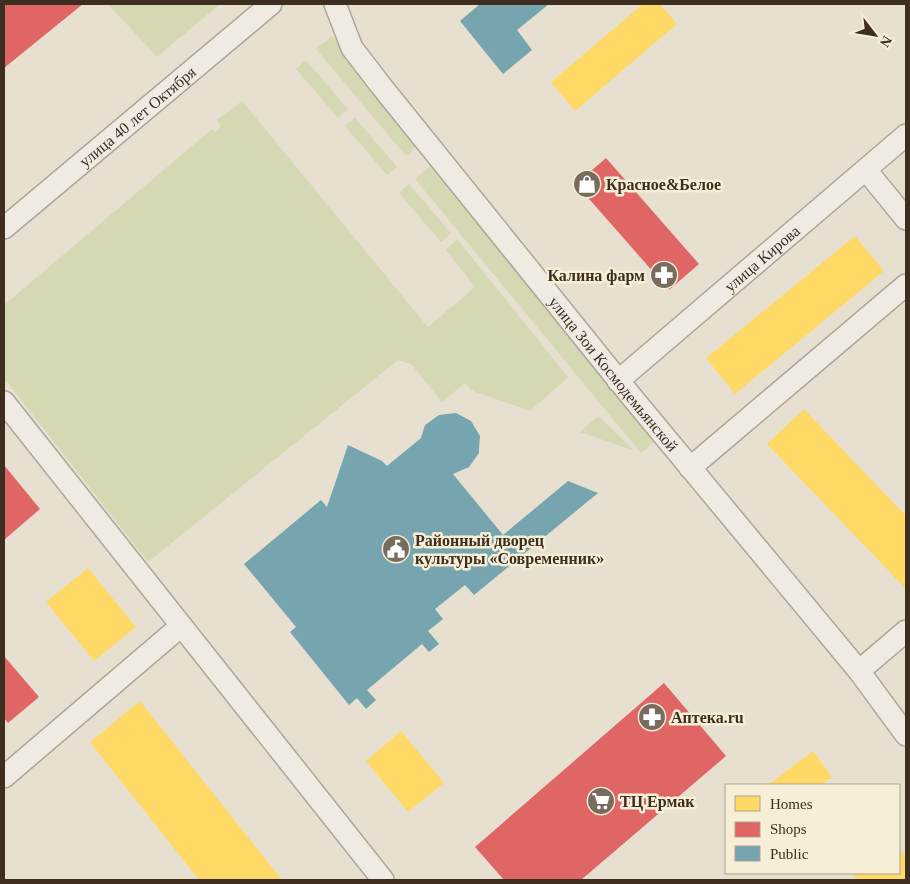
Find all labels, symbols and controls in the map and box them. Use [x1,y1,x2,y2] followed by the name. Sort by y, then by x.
[850,10,900,60] north arrow
[877,33,895,50] text: N
[76,63,200,171] street label: улица 40 лет Октября
[572,169,602,199] shop icon: Красное&Белое
[606,176,721,194] place label: Красное&Белое
[721,222,803,296] street label: улица Кирова
[649,260,679,290] pharmacy icon: Калина фарм
[547,267,645,285] place label: Калина фарм
[545,293,681,455] street label: улица Зои Космодемьянской
[415,532,604,568] place label: Районный дворец культуры «Современник»
[381,534,411,564] public building icon: Районный дворец культуры «Современник»
[637,702,667,732] pharmacy icon: Аптека.ru
[671,709,744,726] place label: Аптека.ru
[725,784,900,874] legend
[586,786,616,816] supermarket icon: ТЦ Ермак
[620,793,695,811] place label: ТЦ Ермак
[770,796,813,812] text: Homes
[770,821,807,837] text: Shops
[770,846,809,862] text: Public

